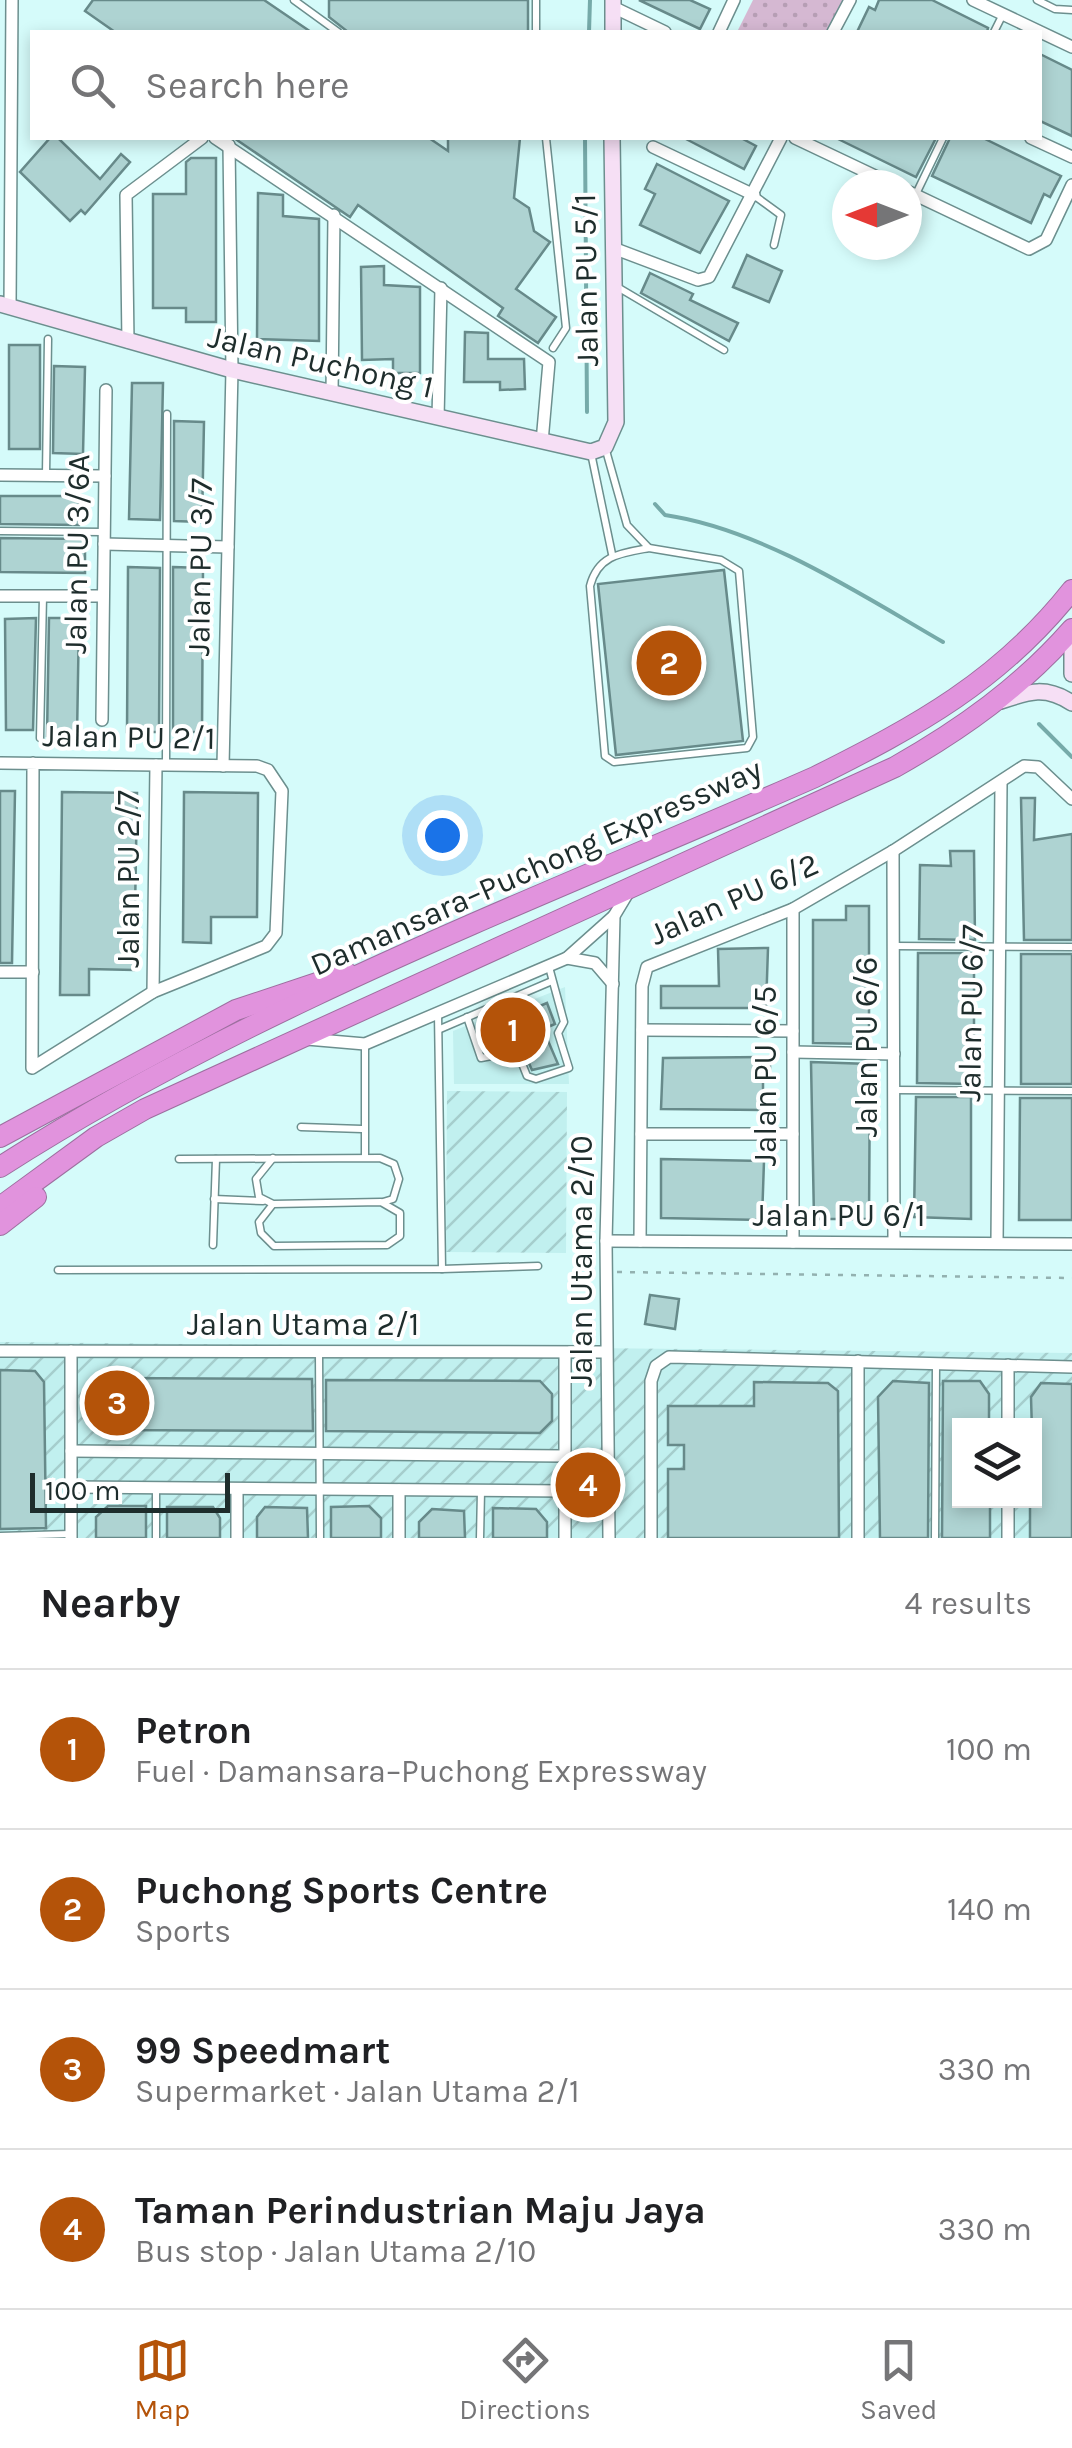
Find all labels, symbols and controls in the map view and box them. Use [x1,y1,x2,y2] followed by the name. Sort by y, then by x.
[30,30,1042,140] search box
[65,58,120,113] icon: search
[145,63,349,108] text: Search here
[832,170,922,260] north arrow
[566,193,606,367] street label: Jalan PU 5/1
[205,318,437,406] street label: Jalan Puchong 1
[57,454,97,654] street label: Jalan PU 3/6A
[180,478,220,656] street label: Jalan PU 3/7
[636,626,702,700] pin: 2
[42,717,216,757] street label: Jalan PU 2/1
[305,750,767,984] street label: Damansara–Puchong Expressway
[110,790,147,968] street label: Jalan PU 2/7
[417,810,468,861] your location
[644,845,824,953] street label: Jalan PU 6/2
[951,924,991,1102] street label: Jalan PU 6/7
[848,957,885,1137] street label: Jalan PU 6/6
[747,986,784,1166] street label: Jalan PU 6/5
[480,992,546,1068] pin: 1
[563,1135,600,1387] street label: Jalan Utama 2/10
[753,1197,925,1234] street label: Jalan PU 6/1
[187,1306,419,1343] street label: Jalan Utama 2/1
[84,1366,150,1440] pin: 3
[952,1418,1042,1508] map controls
[952,1418,1042,1508] button: layers
[556,1448,620,1522] pin: 4
[30,1468,230,1512] scale bar
[45,1474,120,1507] text: 100 m
[40,1578,180,1628] text: Nearby
[905,1585,1032,1622] text: 4 results
[135,1708,252,1753] text: Petron
[67,1731,78,1768] text: 1
[946,1731,1032,1768] text: 100 m
[135,1753,707,1790] text: Fuel · Damansara–Puchong Expressway
[135,1868,548,1913] text: Puchong Sports Centre
[63,1891,82,1928] text: 2
[947,1891,1032,1928] text: 140 m
[135,1913,231,1950] text: Sports
[135,2028,390,2073] text: 99 Speedmart
[63,2051,82,2088] text: 3
[938,2051,1032,2088] text: 330 m
[135,2073,580,2110] text: Supermarket · Jalan Utama 2/1
[135,2188,706,2233] text: Taman Perindustrian Maju Jaya
[63,2211,82,2248] text: 4
[938,2211,1032,2248] text: 330 m
[135,2233,536,2270] text: Bus stop · Jalan Utama 2/10
[135,2333,190,2426] tab: Map
[459,2333,591,2426] tab: Directions
[860,2333,937,2426] tab: Saved

